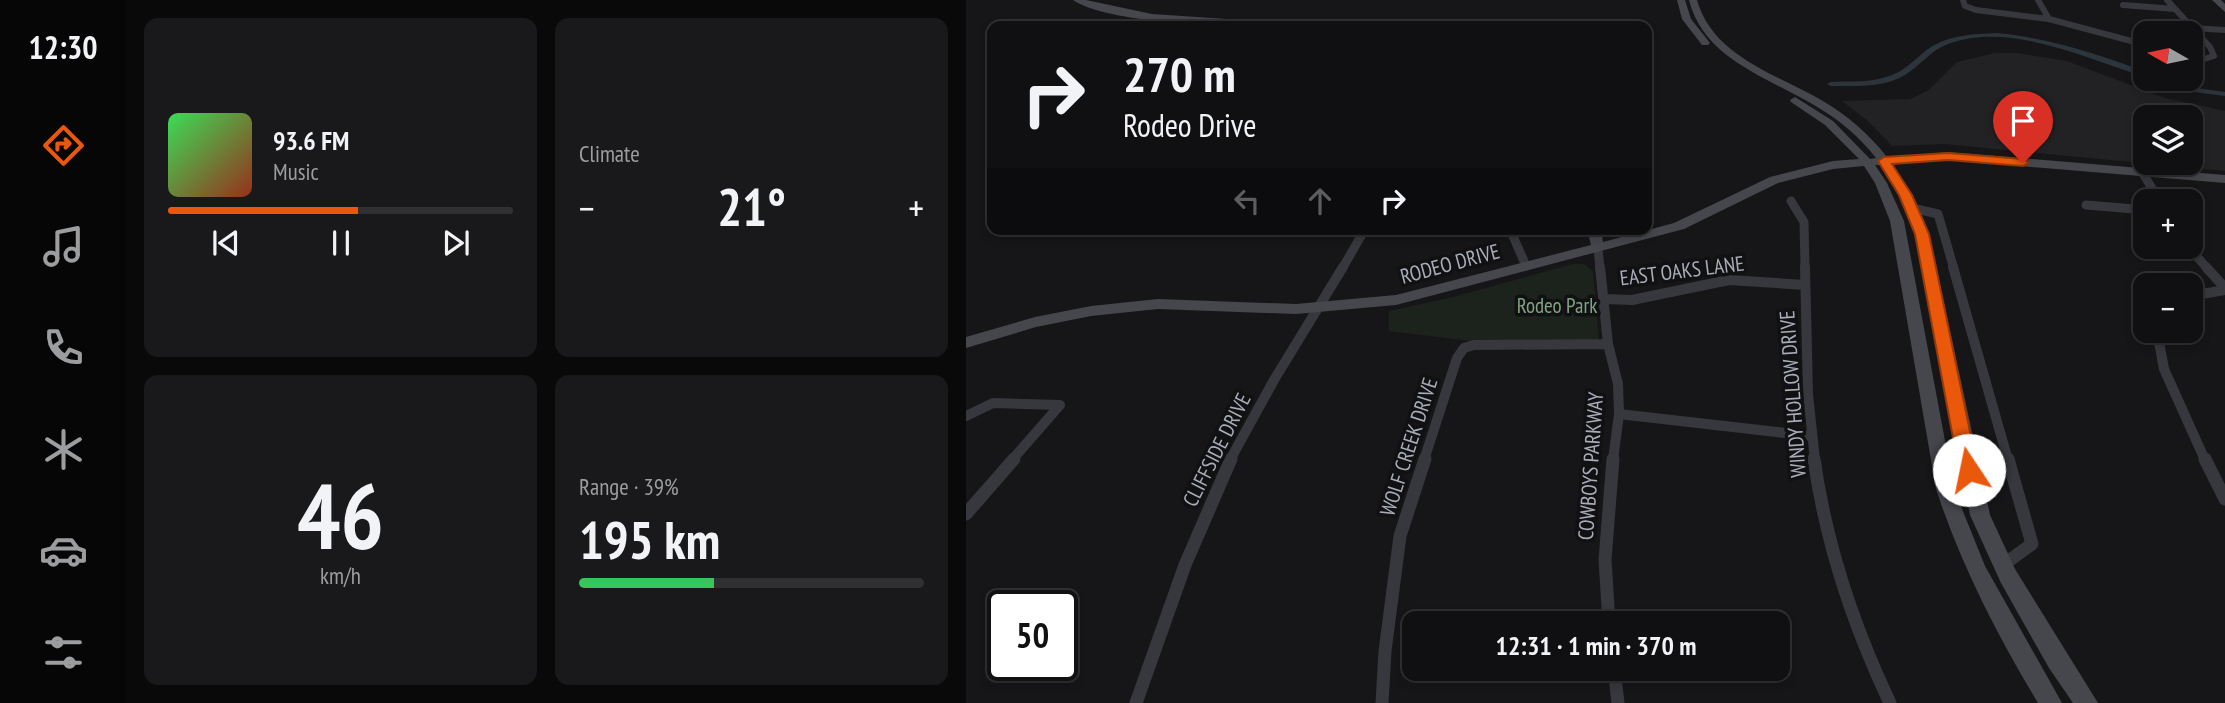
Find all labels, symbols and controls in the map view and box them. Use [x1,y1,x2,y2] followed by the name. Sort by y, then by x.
[2133,21,2203,91] north arrow
[2133,21,2203,343] map controls
[28,26,98,68] text: 12:30
[1123,42,1236,106] text: 270 m
[1008,49,1099,140] icon: right
[1993,91,2053,163] pin
[2004,102,2042,140] icon: arrive
[1123,104,1257,146] text: Rodeo Drive
[2133,105,2203,175] button: layers
[39,121,88,170] icon: directions
[273,124,349,157] text: 93.6 FM
[579,139,640,168] text: Climate
[273,157,319,186] text: Music
[717,173,786,240] text: 21°
[1228,182,1266,220] icon: left
[1301,182,1339,220] icon: ahead
[1374,182,1412,220] icon: right
[579,183,595,232] text: −
[908,183,924,232] text: +
[2133,189,2203,259] button: +
[39,222,88,271] icon: music
[207,224,245,262] icon: previous
[322,224,360,262] icon: pause
[437,224,475,262] icon: next
[1397,237,1503,290] street label: RODEO DRIVE
[1618,249,1746,292] street label: EAST OAKS LANE
[2133,273,2203,343] button: −
[1517,292,1597,319] park label: Rodeo Park
[1773,310,1812,478] street label: WINDY HOLLOW DRIVE
[39,323,88,372] icon: phone
[1373,374,1444,519] street label: WOLF CREEK DRIVE
[1176,389,1257,511] street label: CLIFFSIDE DRIVE
[1572,390,1609,541] street label: COWBOYS PARKWAY
[39,425,88,474] icon: climate
[1932,433,2006,507] position arrow
[297,456,384,574] text: 46
[579,472,679,501] text: Range · 39%
[579,506,720,573] text: 195 km
[39,526,88,575] icon: car
[320,561,361,590] text: km/h
[987,590,1078,681] speed limit sign: 50
[39,628,88,677] icon: filters
[1496,629,1696,662] text: 12:31 · 1 min · 370 m

